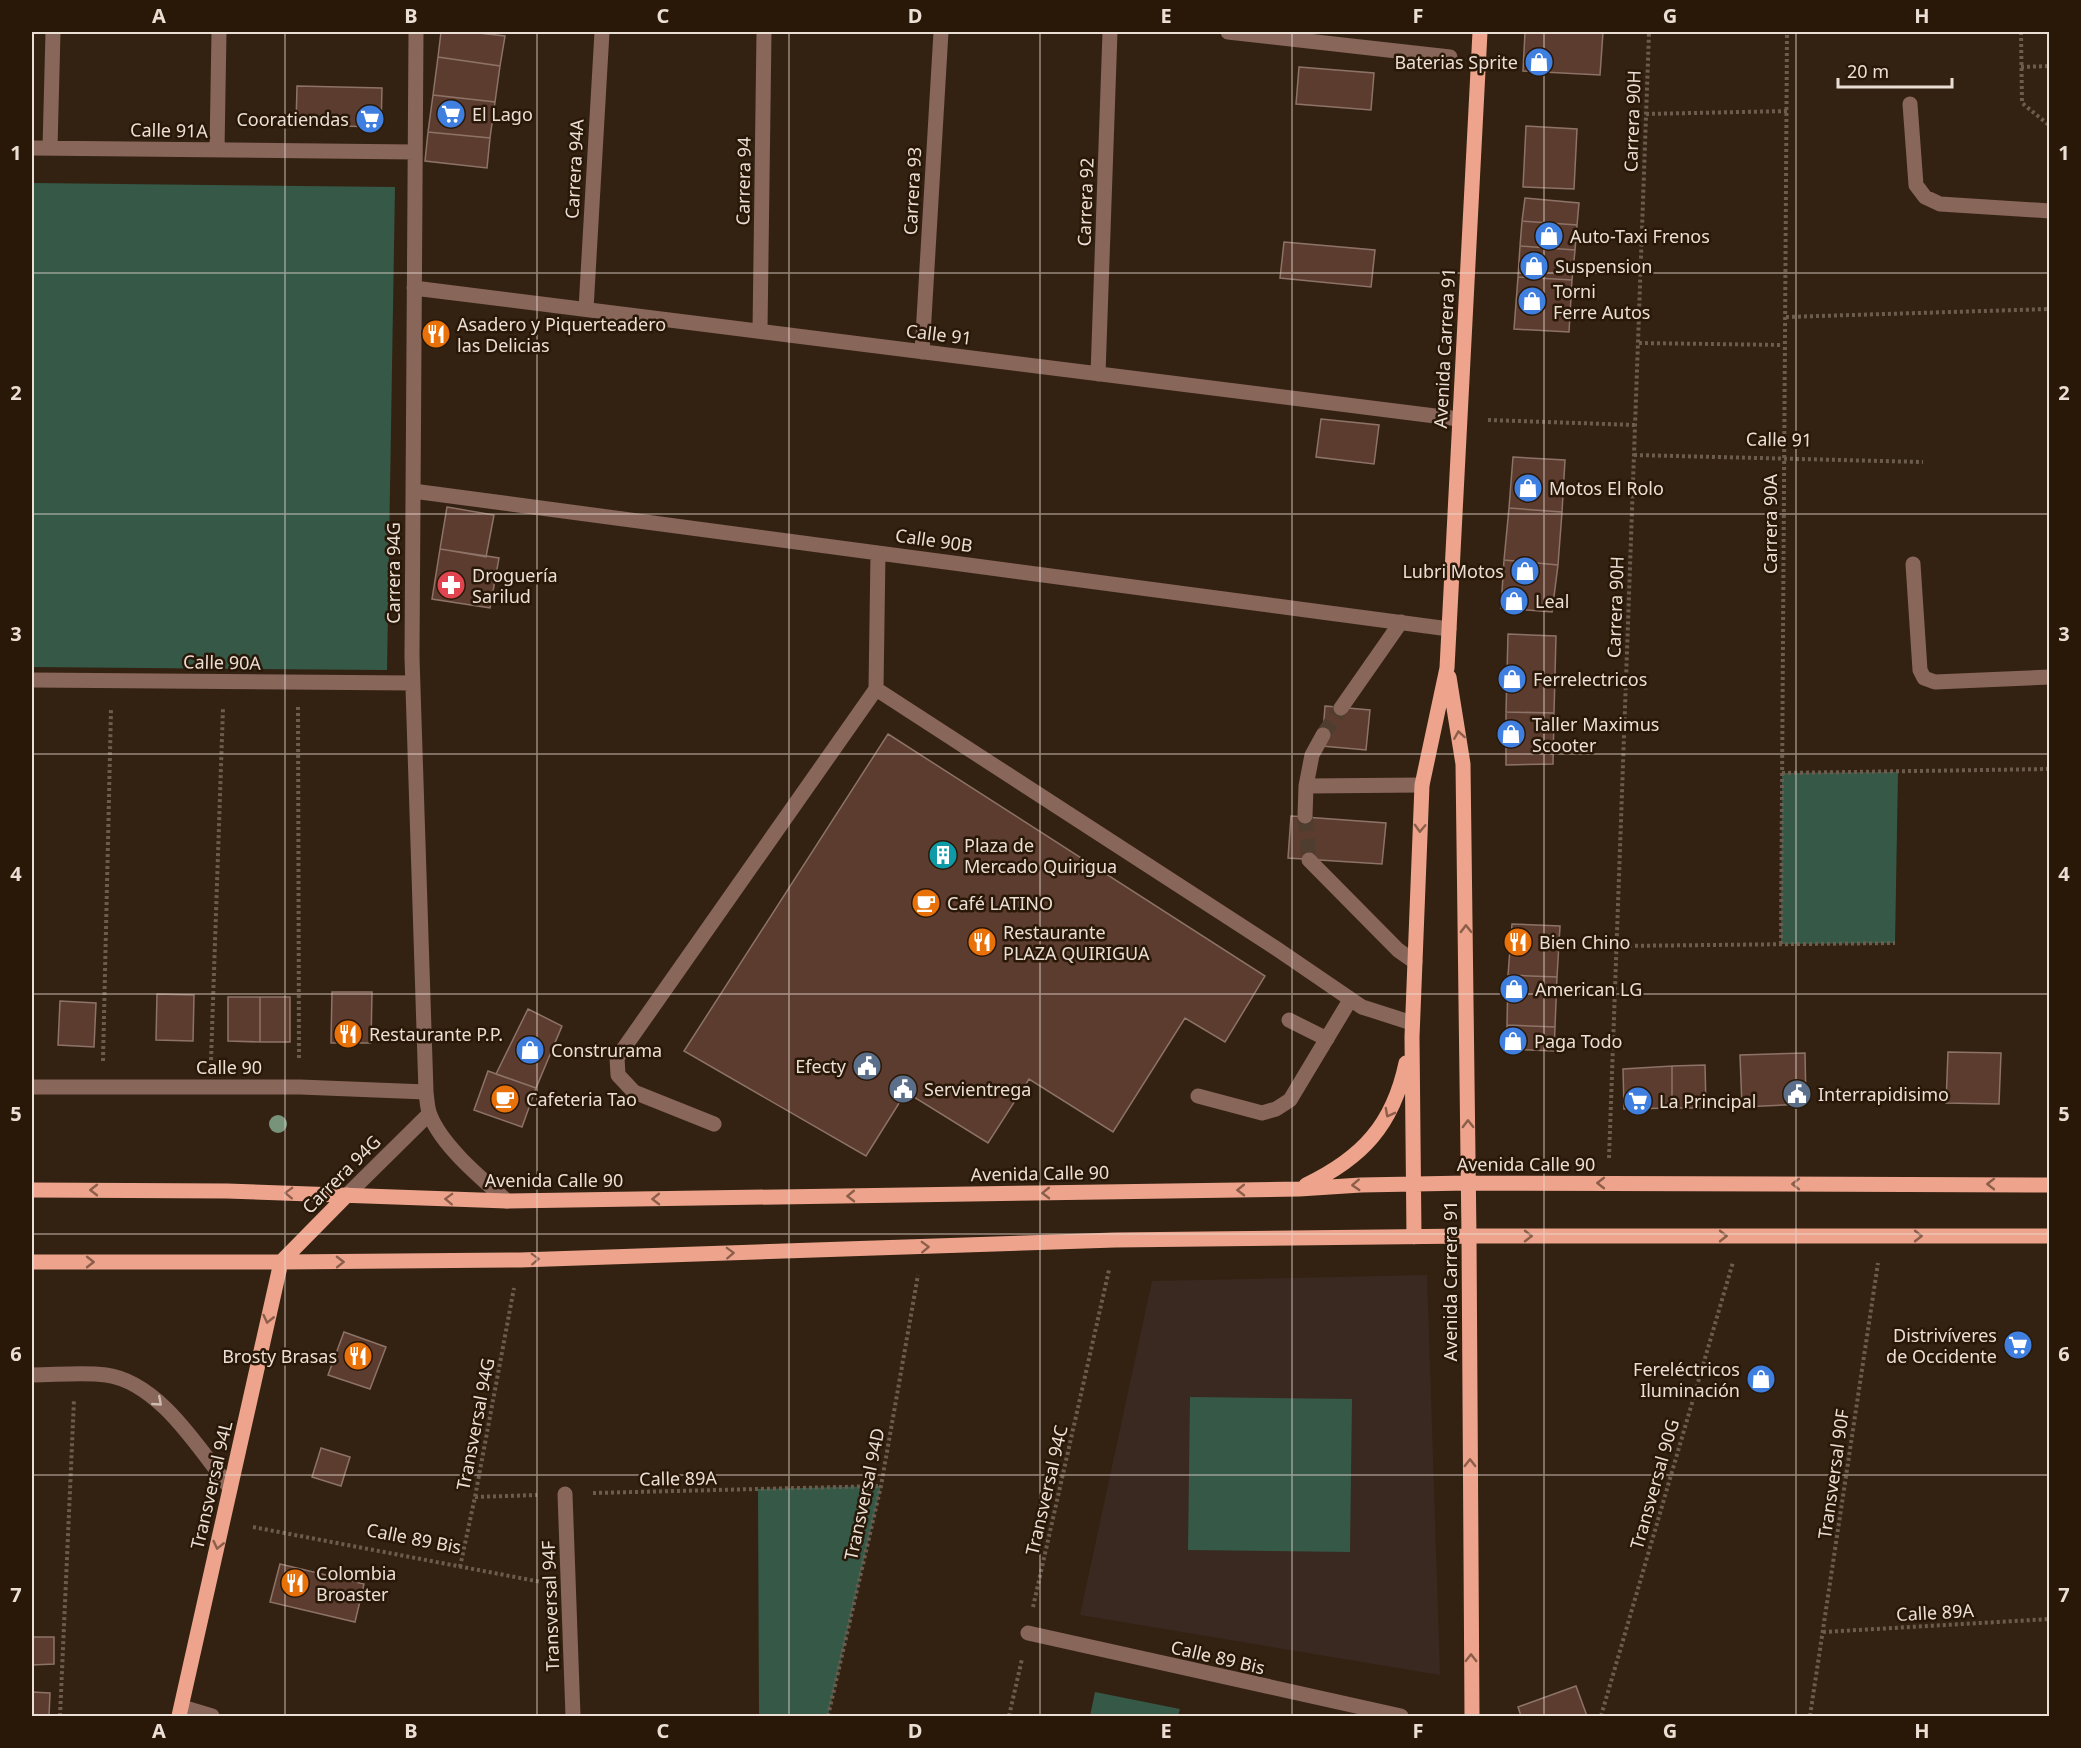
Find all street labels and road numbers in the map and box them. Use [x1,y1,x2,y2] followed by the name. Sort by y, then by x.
[1618,70,1646,172] street label: Carrera 90H
[130,117,209,143] street label: Calle 91A
[559,118,589,220] street label: Carrera 94A
[730,137,756,225] street label: Carrera 94
[898,146,926,236] street label: Carrera 93
[1071,157,1099,247] street label: Carrera 92
[1428,267,1460,429] street label: Avenida Carrera 91
[905,318,973,350] street label: Calle 91
[1746,426,1812,452] street label: Calle 91
[1758,473,1782,574] street label: Carrera 90A
[381,522,405,624] street label: Carrera 94G
[894,523,974,557] street label: Calle 90B
[1601,556,1629,658] street label: Carrera 90H
[183,649,262,675] street label: Calle 90A
[196,1055,262,1079] street label: Calle 90
[297,1130,385,1218] street label: Carrera 94G
[1457,1152,1595,1176] street label: Avenida Calle 90
[970,1160,1110,1186] street label: Avenida Calle 90
[485,1168,623,1192] street label: Avenida Calle 90
[1438,1201,1462,1362] street label: Avenida Carrera 91
[450,1356,500,1492] street label: Transversal 94G
[1812,1408,1854,1540] street label: Transversal 90F
[1624,1416,1684,1552] street label: Transversal 90G
[185,1419,237,1551] street label: Transversal 94L
[1019,1423,1073,1557] street label: Transversal 94C
[838,1426,890,1562] street label: Transversal 94D
[639,1465,718,1491] street label: Calle 89A
[365,1517,463,1559] street label: Calle 89 Bis
[536,1540,564,1672] street label: Transversal 94F
[1896,1598,1975,1626] street label: Calle 89A
[1169,1635,1267,1679] street label: Calle 89 Bis

